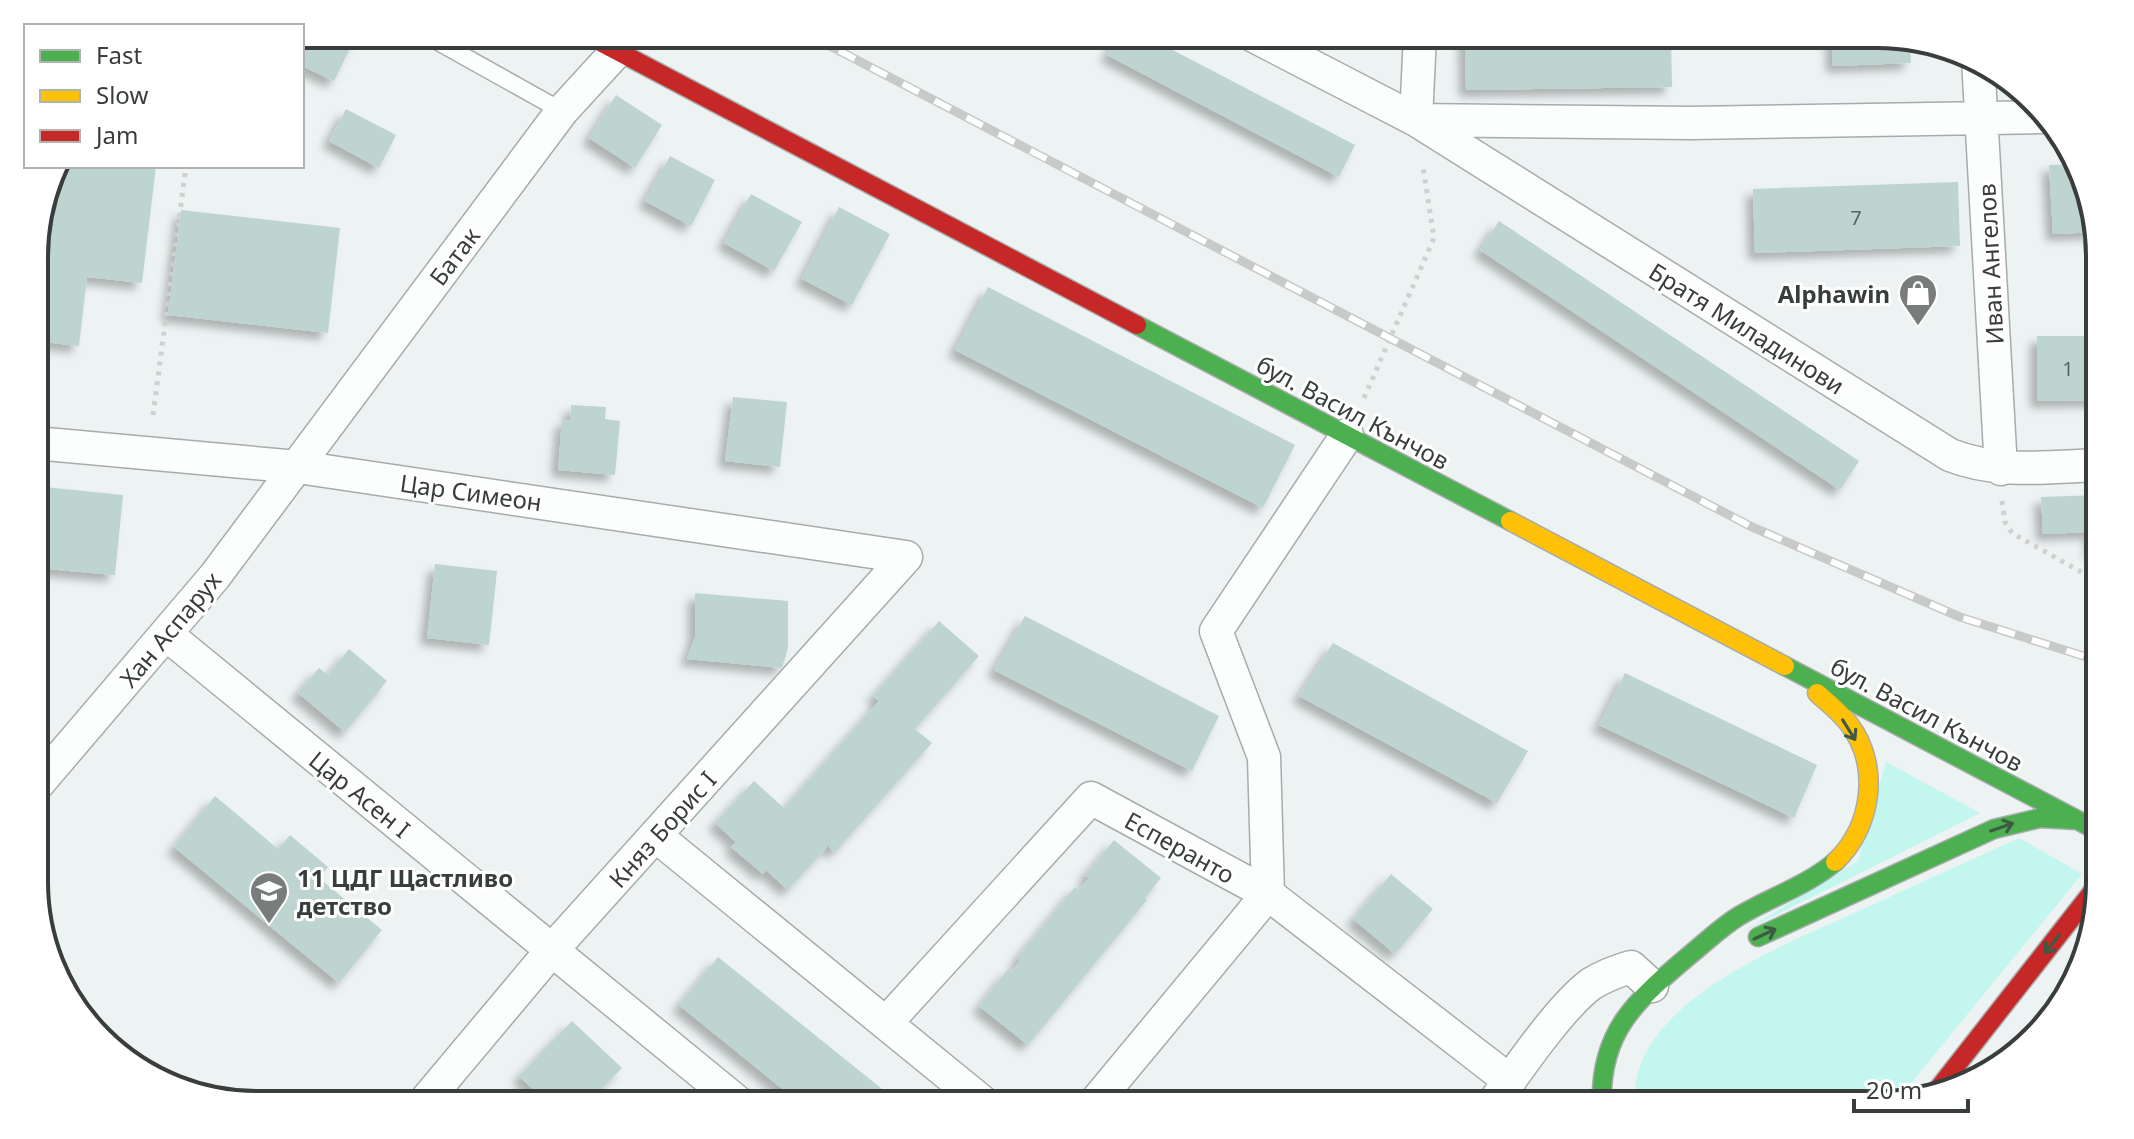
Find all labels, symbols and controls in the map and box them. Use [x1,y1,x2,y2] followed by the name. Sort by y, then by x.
[24,24,304,168] legend
[96,38,142,71] text: Fast
[96,78,148,111] text: Slow
[94,118,138,151] text: Jam
[1969,183,2011,345] street label: Иван Ангелов
[1850,204,1862,231] house number: 7
[421,220,487,292] street label: Батак
[1643,254,1851,402] street label: Братя Миладинови
[1897,272,1939,327] shop icon: Alphawin
[1778,277,1890,310] place label: Alphawin
[1251,347,1455,477] street label: бул. Васил Кънчов
[2062,355,2074,382] house number: 1
[398,466,544,518] street label: Цар Симеон
[112,564,229,694] street label: Хан Аспарух
[1825,649,2029,779] street label: бул. Васил Кънчов
[1842,718,1858,741] one-way arrow
[303,743,417,845] street label: Цар Асен I
[601,764,723,894] street label: Княз Борис I
[1119,803,1241,891] street label: Есперанто
[1989,818,2014,833] one-way arrow
[297,861,513,922] place label: 11 ЦДГ Щастливо детство
[248,870,290,925] school or university icon: 11 ЦДГ Щастливо детство
[1753,926,1777,941] one-way arrow
[2044,932,2061,954] one-way arrow
[1854,1063,1968,1113] scale bar
[1866,1073,1922,1106] text: 20 m

